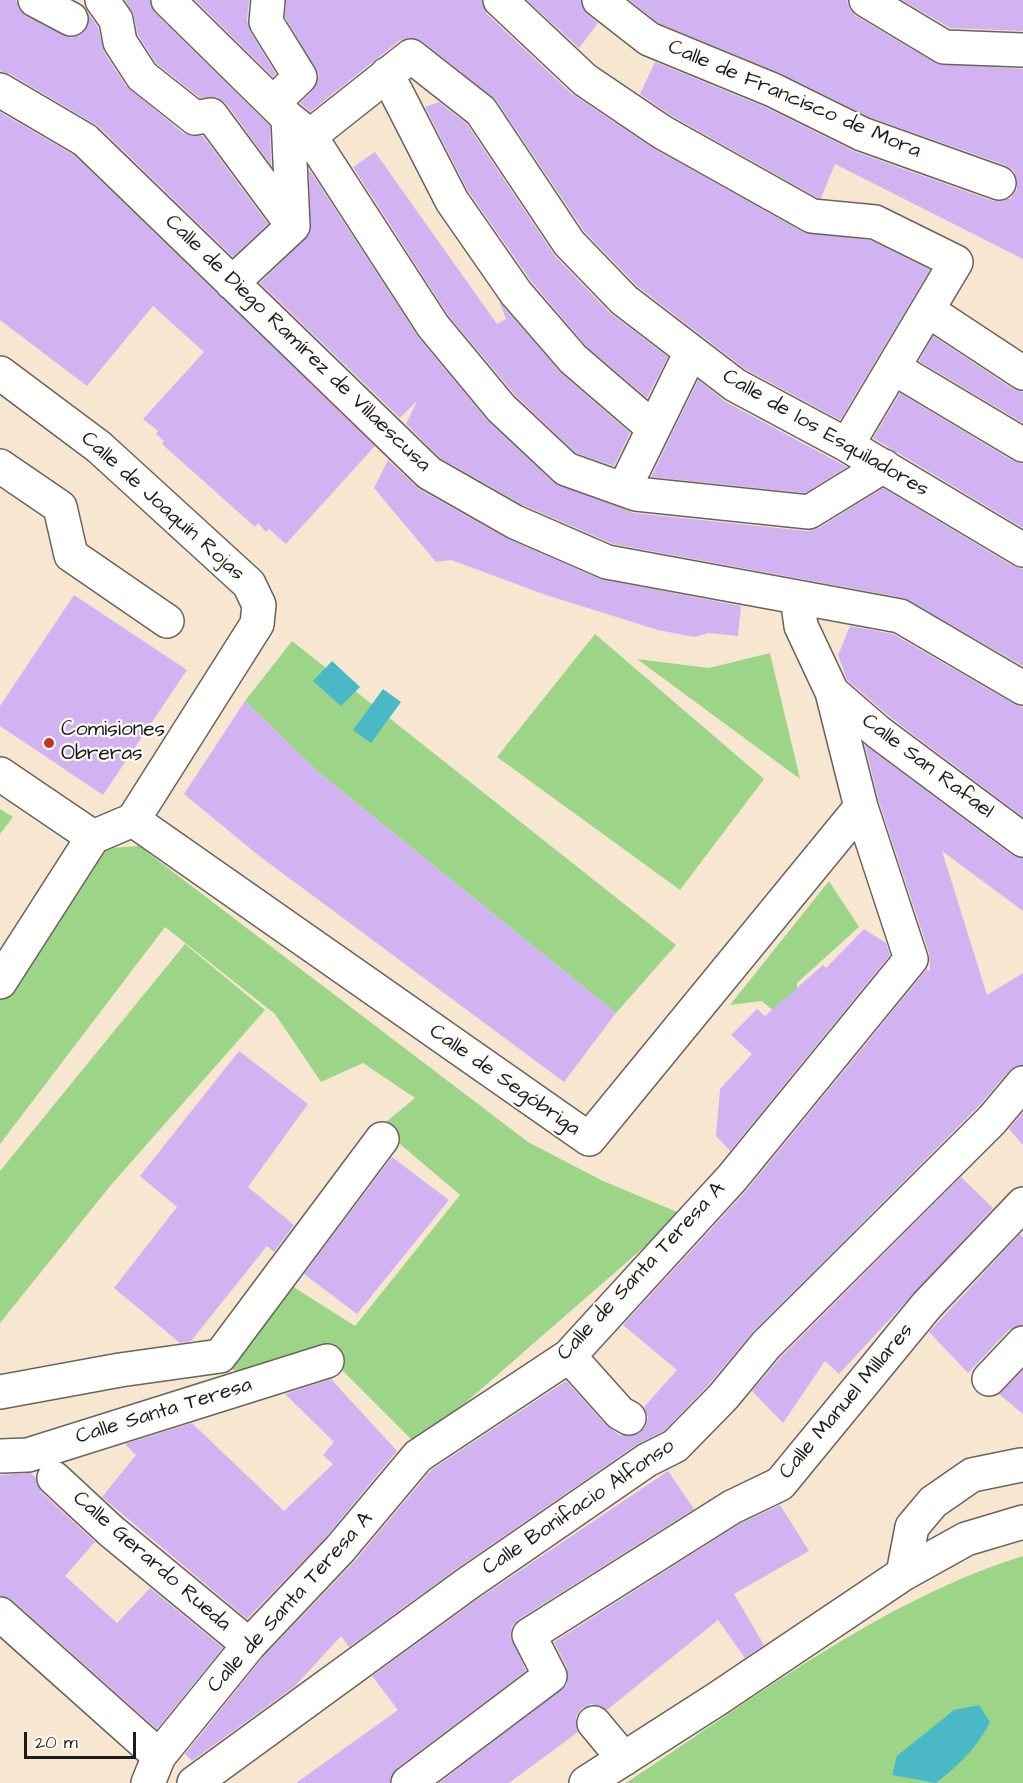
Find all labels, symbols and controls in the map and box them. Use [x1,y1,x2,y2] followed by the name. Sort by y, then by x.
[664,35,924,165] street label: Calle de Francisco de Mora
[159,210,435,478] street label: Calle de Diego Ramírez de Villaescusa
[717,365,933,503] street label: Calle de los Esquiladores
[75,427,249,587] street label: Calle de Joaquín Rojas
[856,709,998,825] street label: Calle San Rafael
[61,718,165,768] place label: Comisiones Obreras
[42,736,56,750] marker: Comisiones Obreras
[424,1020,584,1142] street label: Calle de Segóbriga
[553,1177,731,1367] street label: Calle de Santa Teresa A
[775,1319,919,1485] street label: Calle Manuel Millares
[73,1373,255,1451] street label: Calle Santa Teresa
[478,1434,680,1582] street label: Calle Bonifacio Alfonso
[67,1487,235,1637] street label: Calle Gerardo Rueda
[203,1507,379,1699] street label: Calle de Santa Teresa A
[27,1720,140,1758] scale bar
[35,1730,78,1755] text: 20 m

